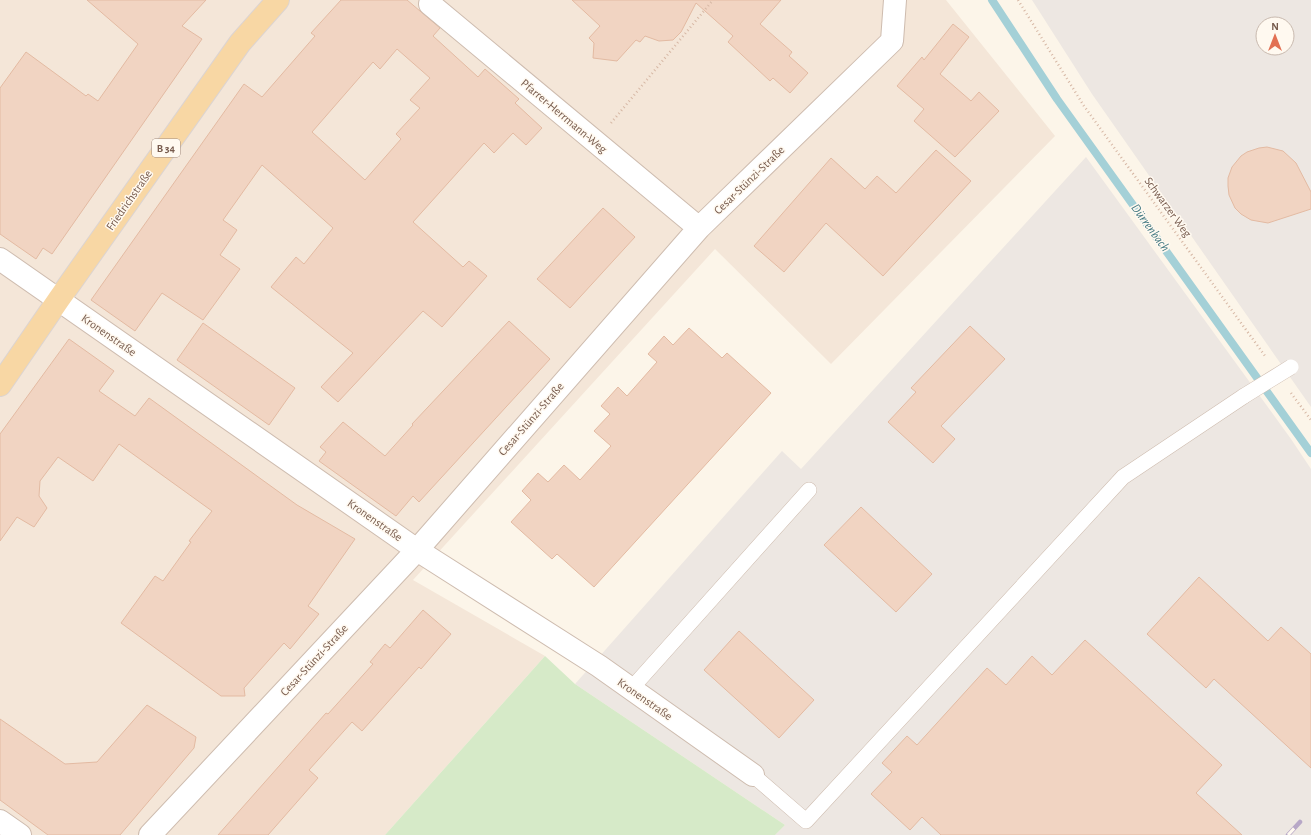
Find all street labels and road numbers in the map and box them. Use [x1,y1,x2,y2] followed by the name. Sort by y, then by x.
[519,77,609,155] street label: Pfarrer-Herrmann-Weg
[152,139,180,157] road number: B 34
[711,143,787,217] street label: Cesar-Stünzi-Straße
[104,168,154,232] street label: Friedrichstraße
[1142,175,1194,239] street label: Schwarzer Weg
[79,312,139,358] street label: Kronenstraße
[496,380,566,458] street label: Cesar-Stünzi-Straße
[345,497,405,543] street label: Kronenstraße
[278,622,350,698] street label: Cesar-Stünzi-Straße
[615,676,675,722] street label: Kronenstraße

